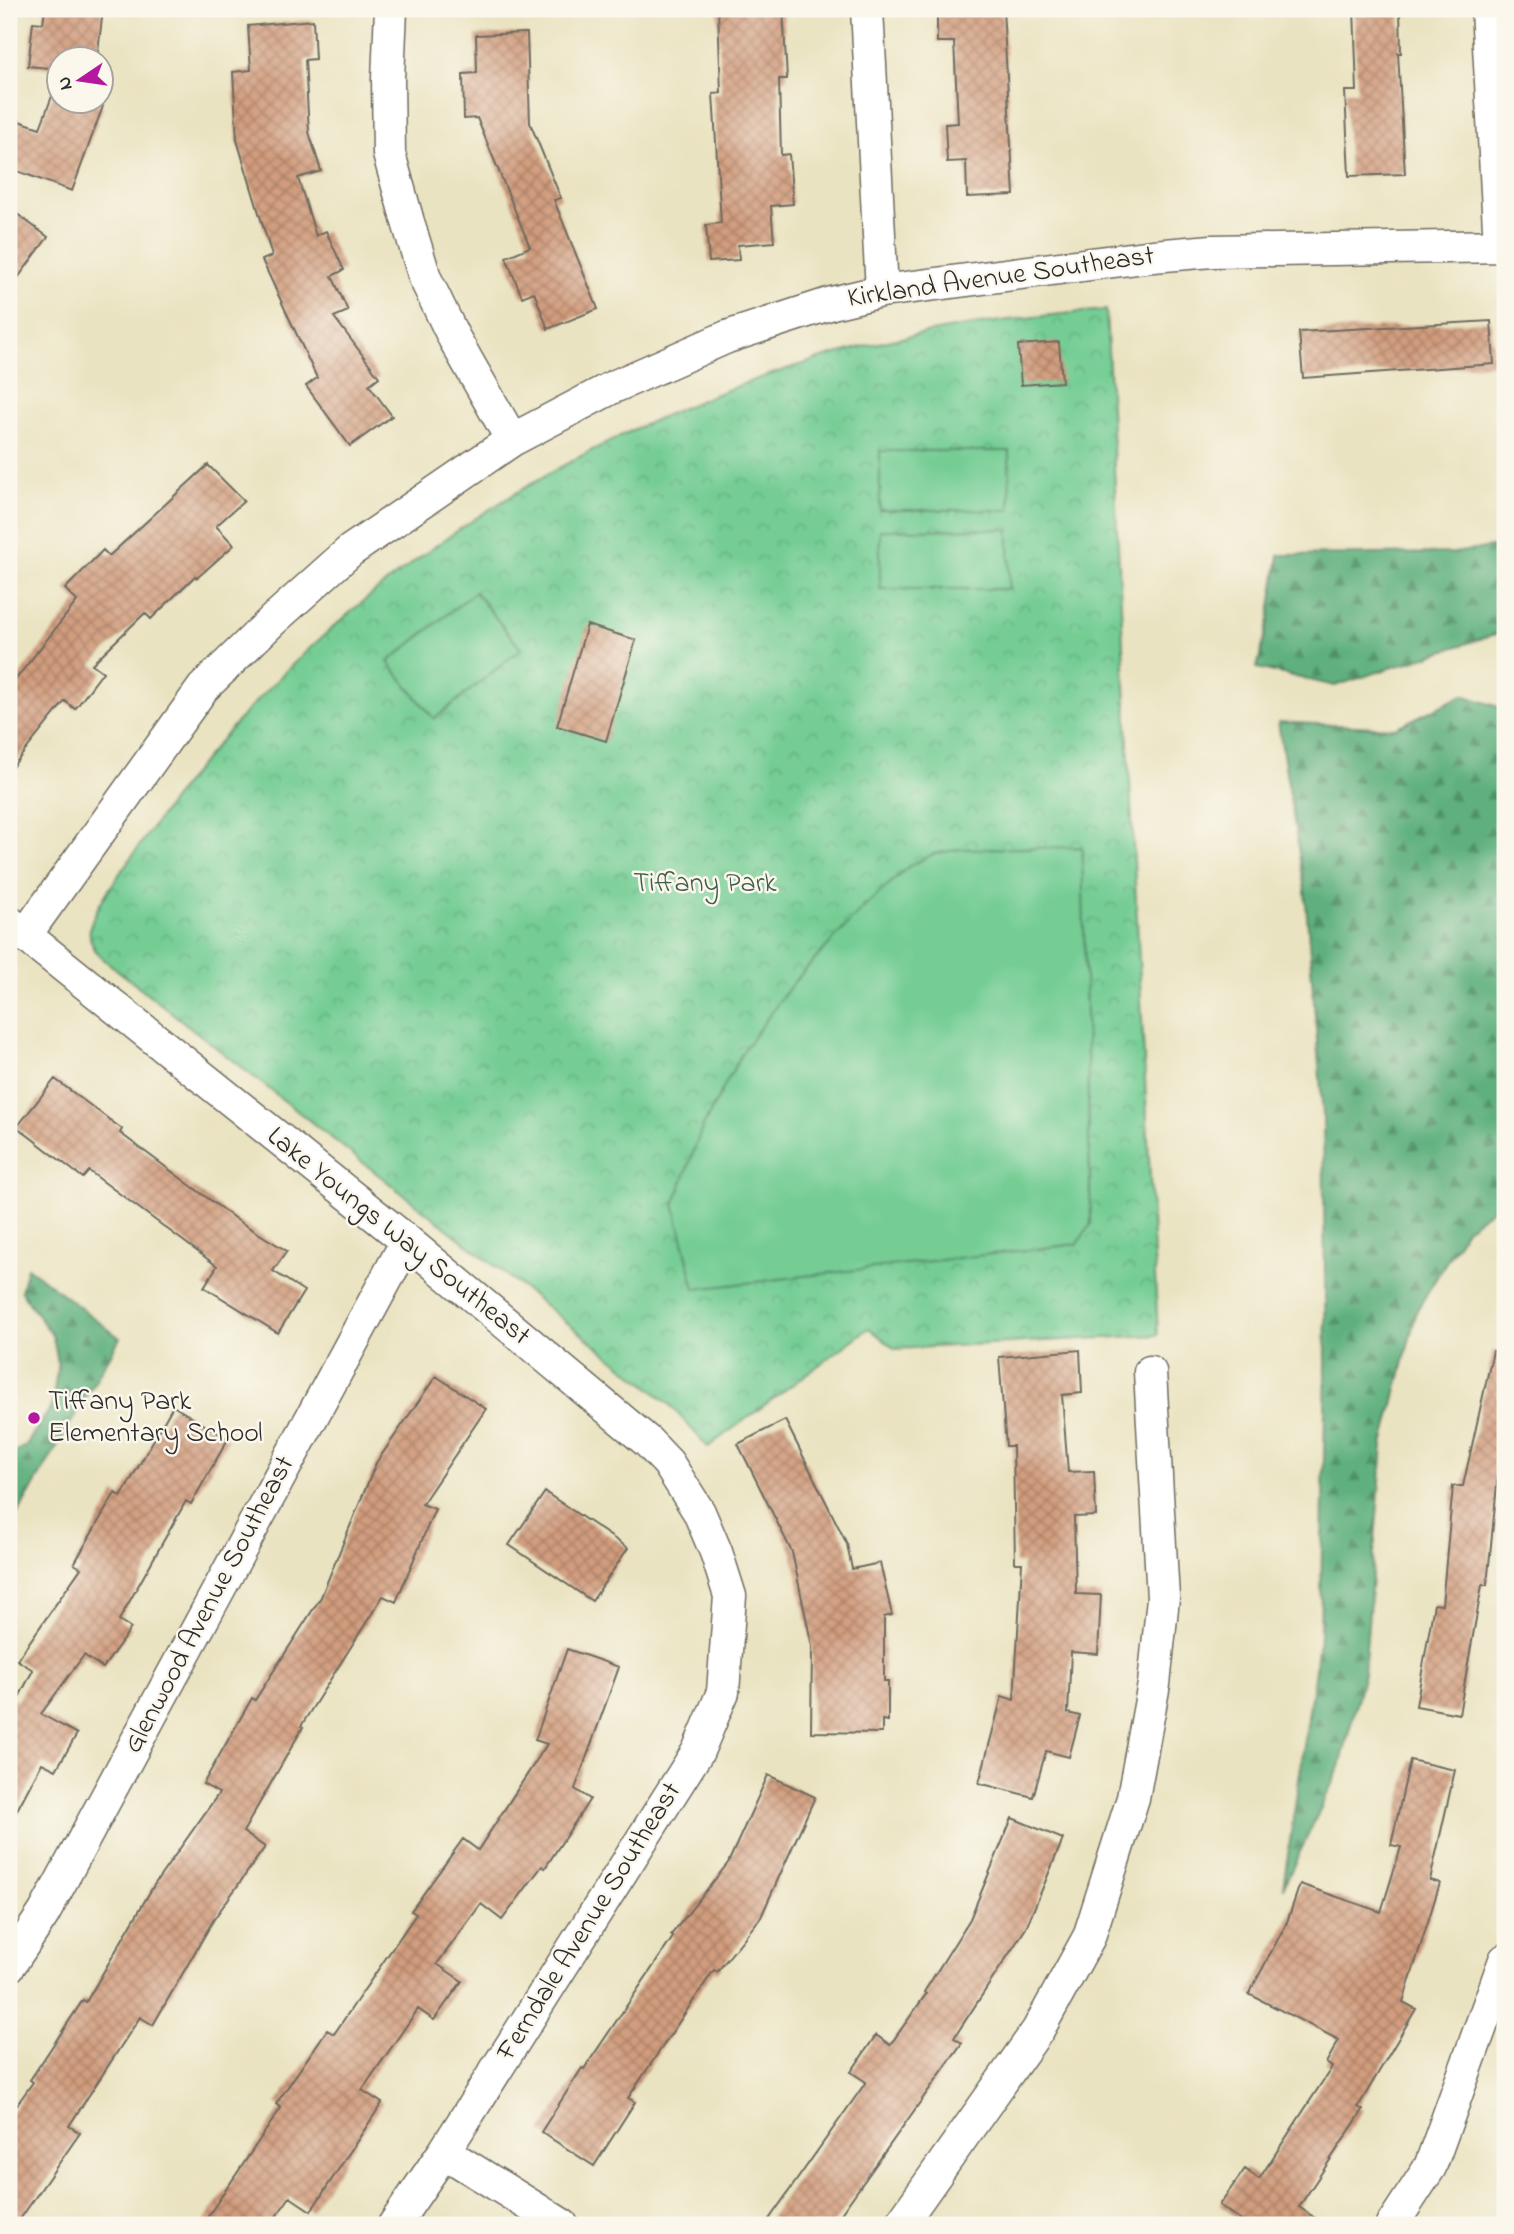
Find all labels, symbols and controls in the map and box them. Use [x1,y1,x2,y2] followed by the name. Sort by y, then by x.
[46,46,116,116] north arrow
[51,74,80,93] text: N
[845,236,1157,320] street label: Kirkland Avenue Southeast
[633,864,777,905] park label: Tiffany Park
[257,1117,539,1357] street label: Lake Youngs Way Southeast
[48,1382,263,1455] place label: Tiffany Park Elementary School
[26,1410,42,1426] marker: Tiffany Park Elementary School
[114,1449,306,1761] street label: Glenwood Avenue Southeast
[487,1775,693,2070] street label: Ferndale Avenue Southeast

